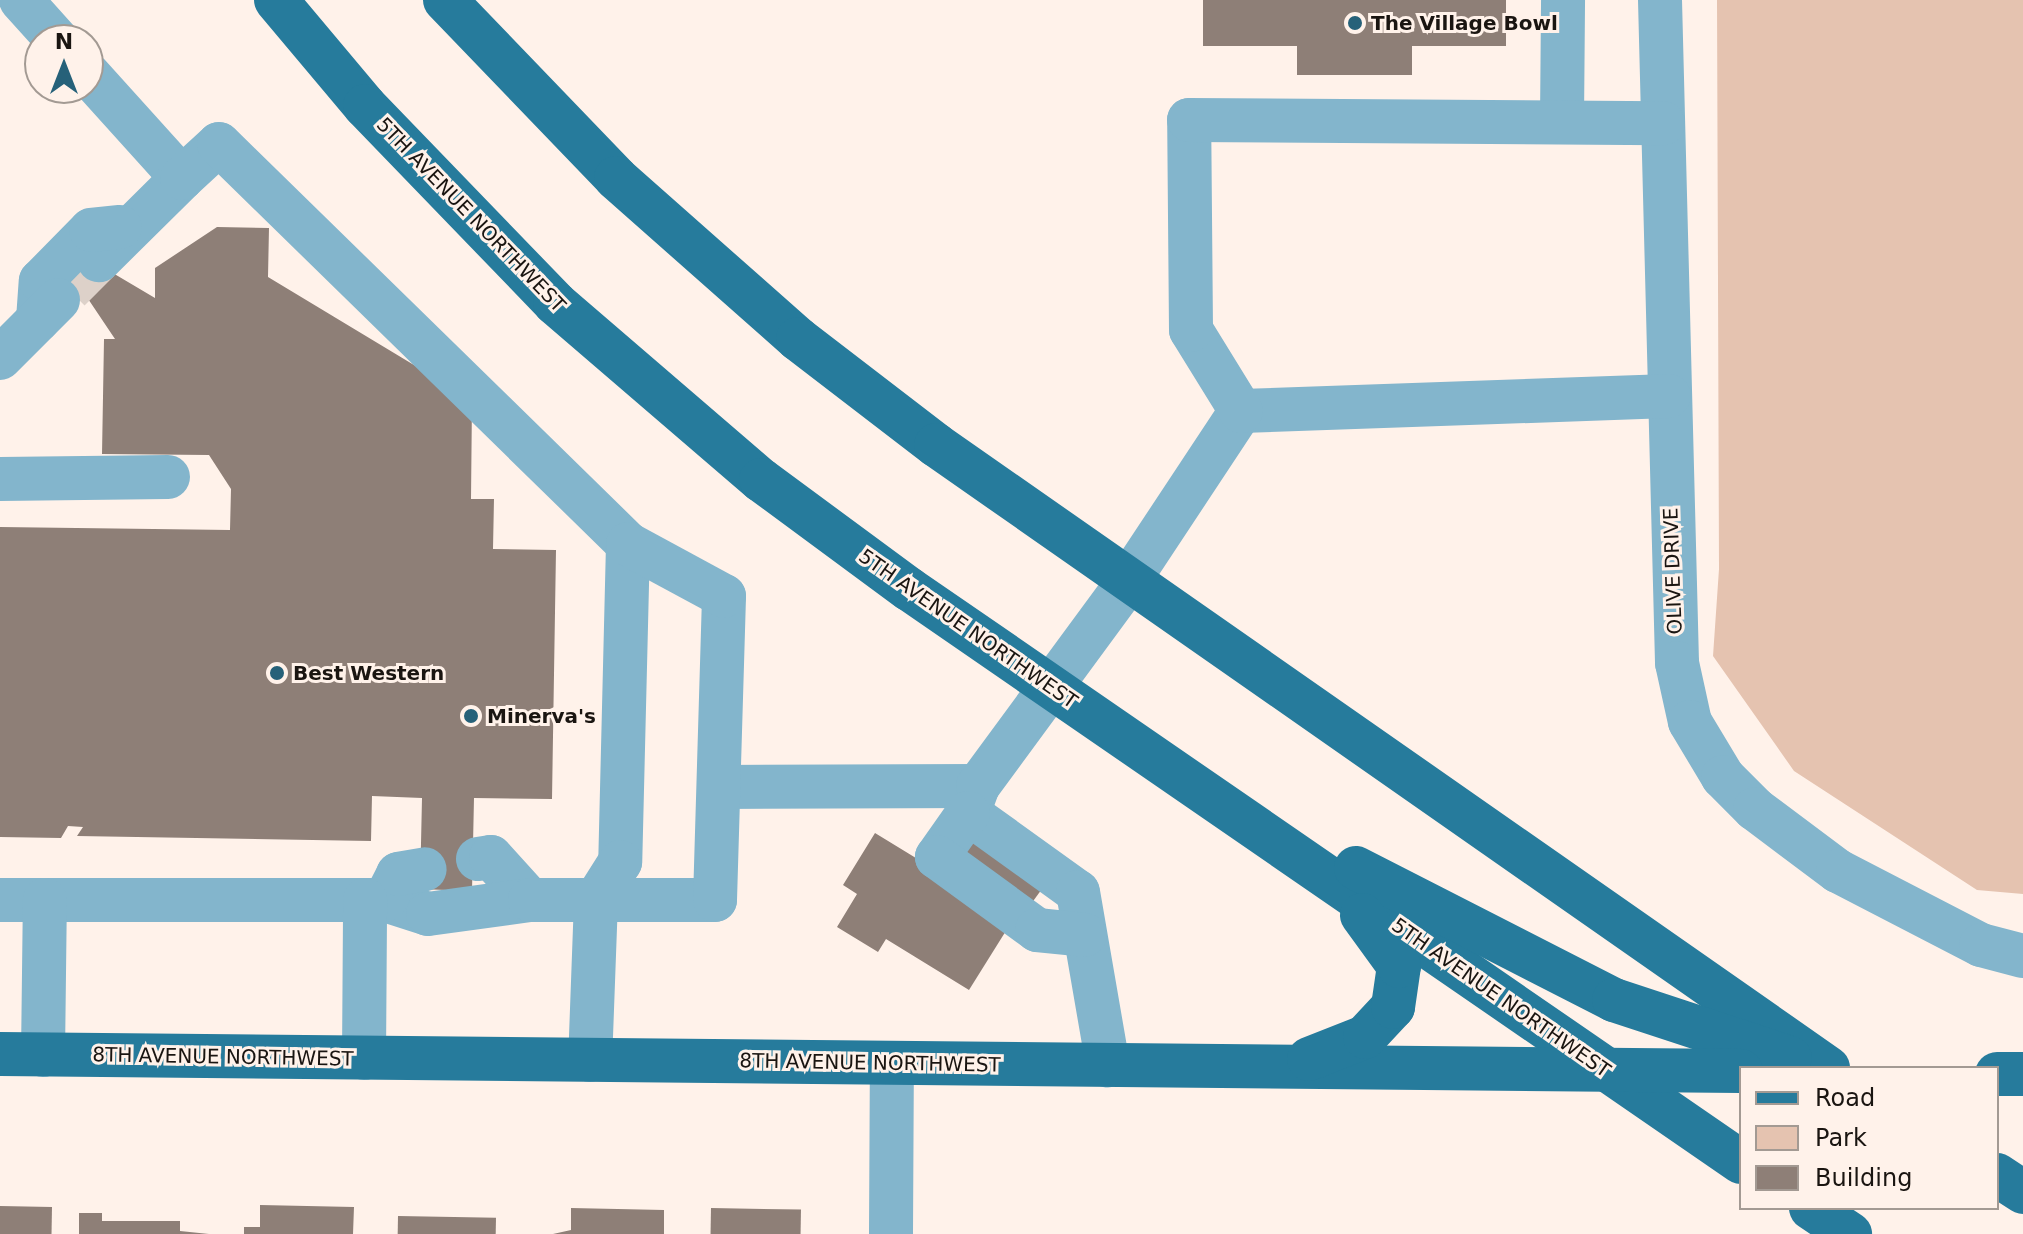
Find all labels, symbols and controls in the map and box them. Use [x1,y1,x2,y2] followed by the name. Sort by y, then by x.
[1371,11,1558,35] place label: The Village Bowl
[1346,14,1364,32] marker: The Village Bowl
[24,24,104,104] north arrow
[55,29,73,54] text: N
[372,113,570,317] street label: 5TH AVENUE NORTHWEST
[1659,507,1687,635] street label: OLIVE DRIVE
[854,544,1082,714] street label: 5TH AVENUE NORTHWEST
[293,661,444,685] place label: Best Western
[268,664,286,682] marker: Best Western
[487,704,596,728] place label: Minerva's
[462,707,480,725] marker: Minerva's
[1387,913,1615,1083] street label: 5TH AVENUE NORTHWEST
[92,1043,354,1071] street label: 8TH AVENUE NORTHWEST
[739,1049,1001,1077] street label: 8TH AVENUE NORTHWEST
[1739,1066,1999,1210] legend
[1815,1084,1875,1112] text: Road
[1815,1124,1867,1152] text: Park
[1815,1164,1912,1192] text: Building

